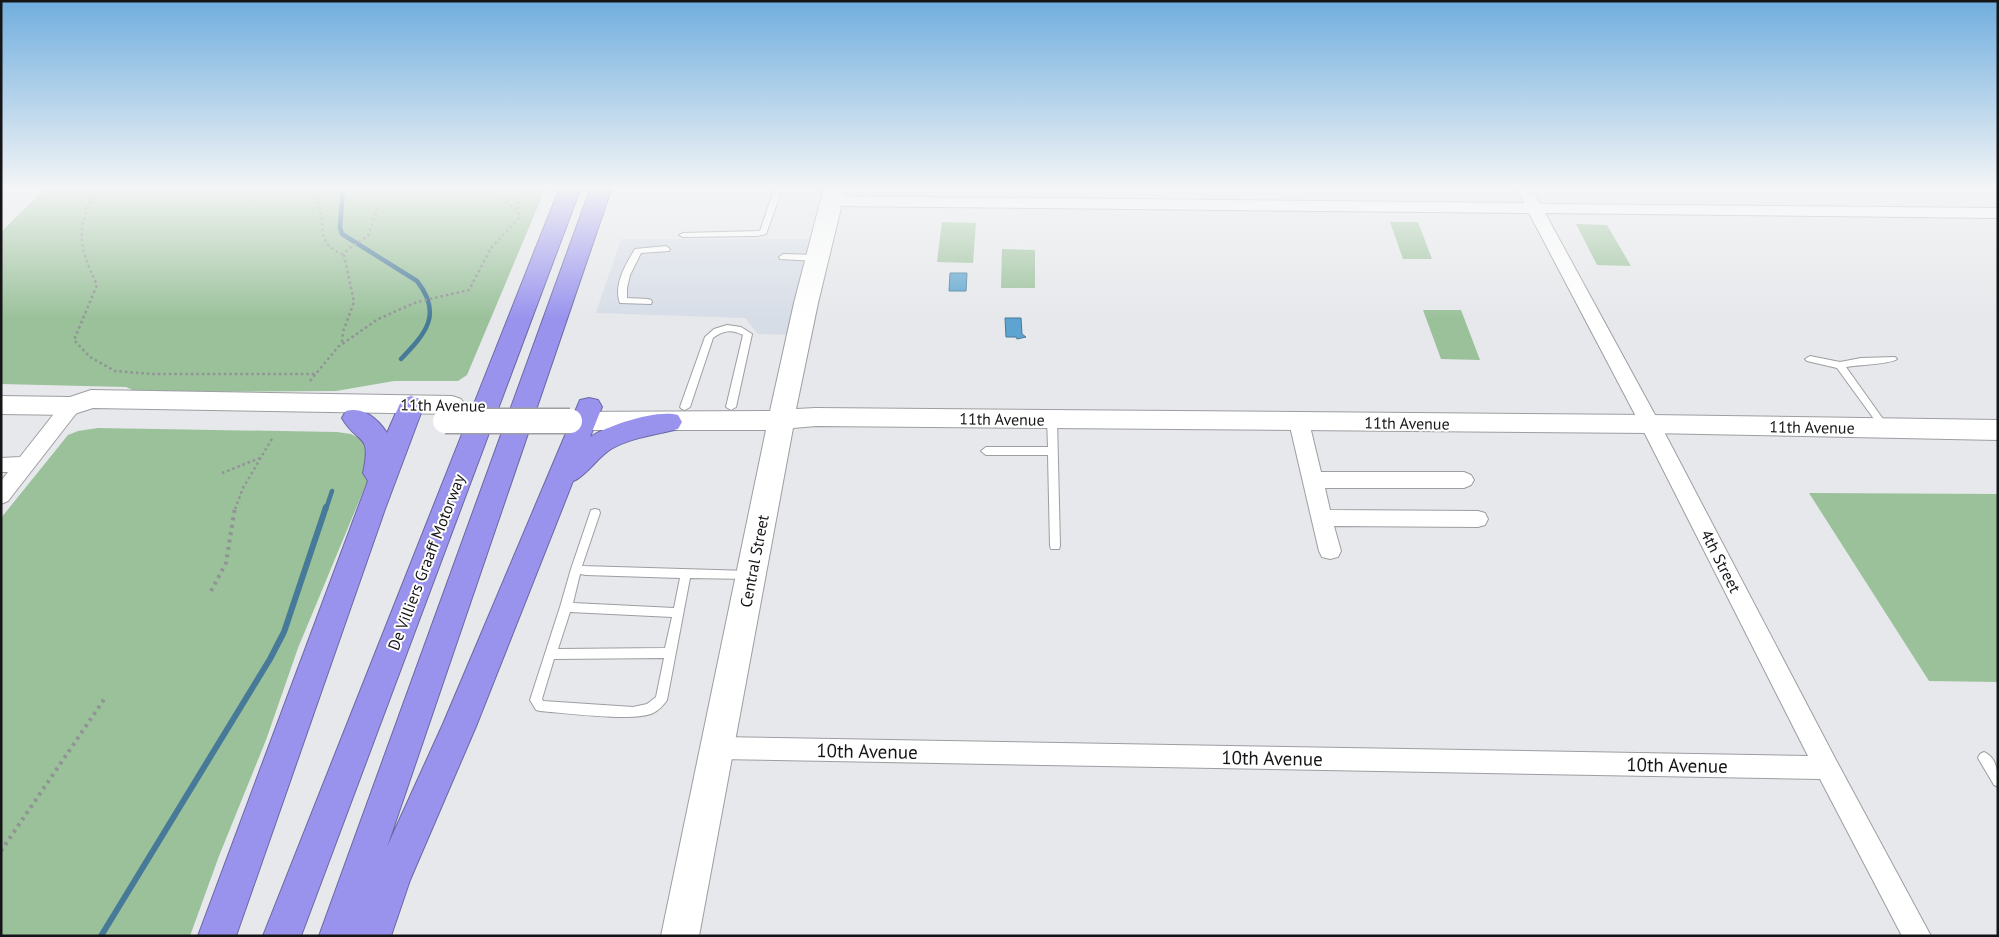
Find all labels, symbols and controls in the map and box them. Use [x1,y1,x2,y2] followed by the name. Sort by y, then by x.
[400,394,486,416] street label: 11th Avenue
[959,408,1045,430] street label: 11th Avenue
[1364,412,1450,434] street label: 11th Avenue
[1769,416,1855,438] street label: 11th Avenue
[383,471,469,653] street label: De Villiers Graaff Motorway
[735,512,773,609] street label: Central Street
[1697,526,1746,596] street label: 4th Street
[816,738,918,764] street label: 10th Avenue
[1221,745,1323,771] street label: 10th Avenue
[1626,752,1728,778] street label: 10th Avenue

